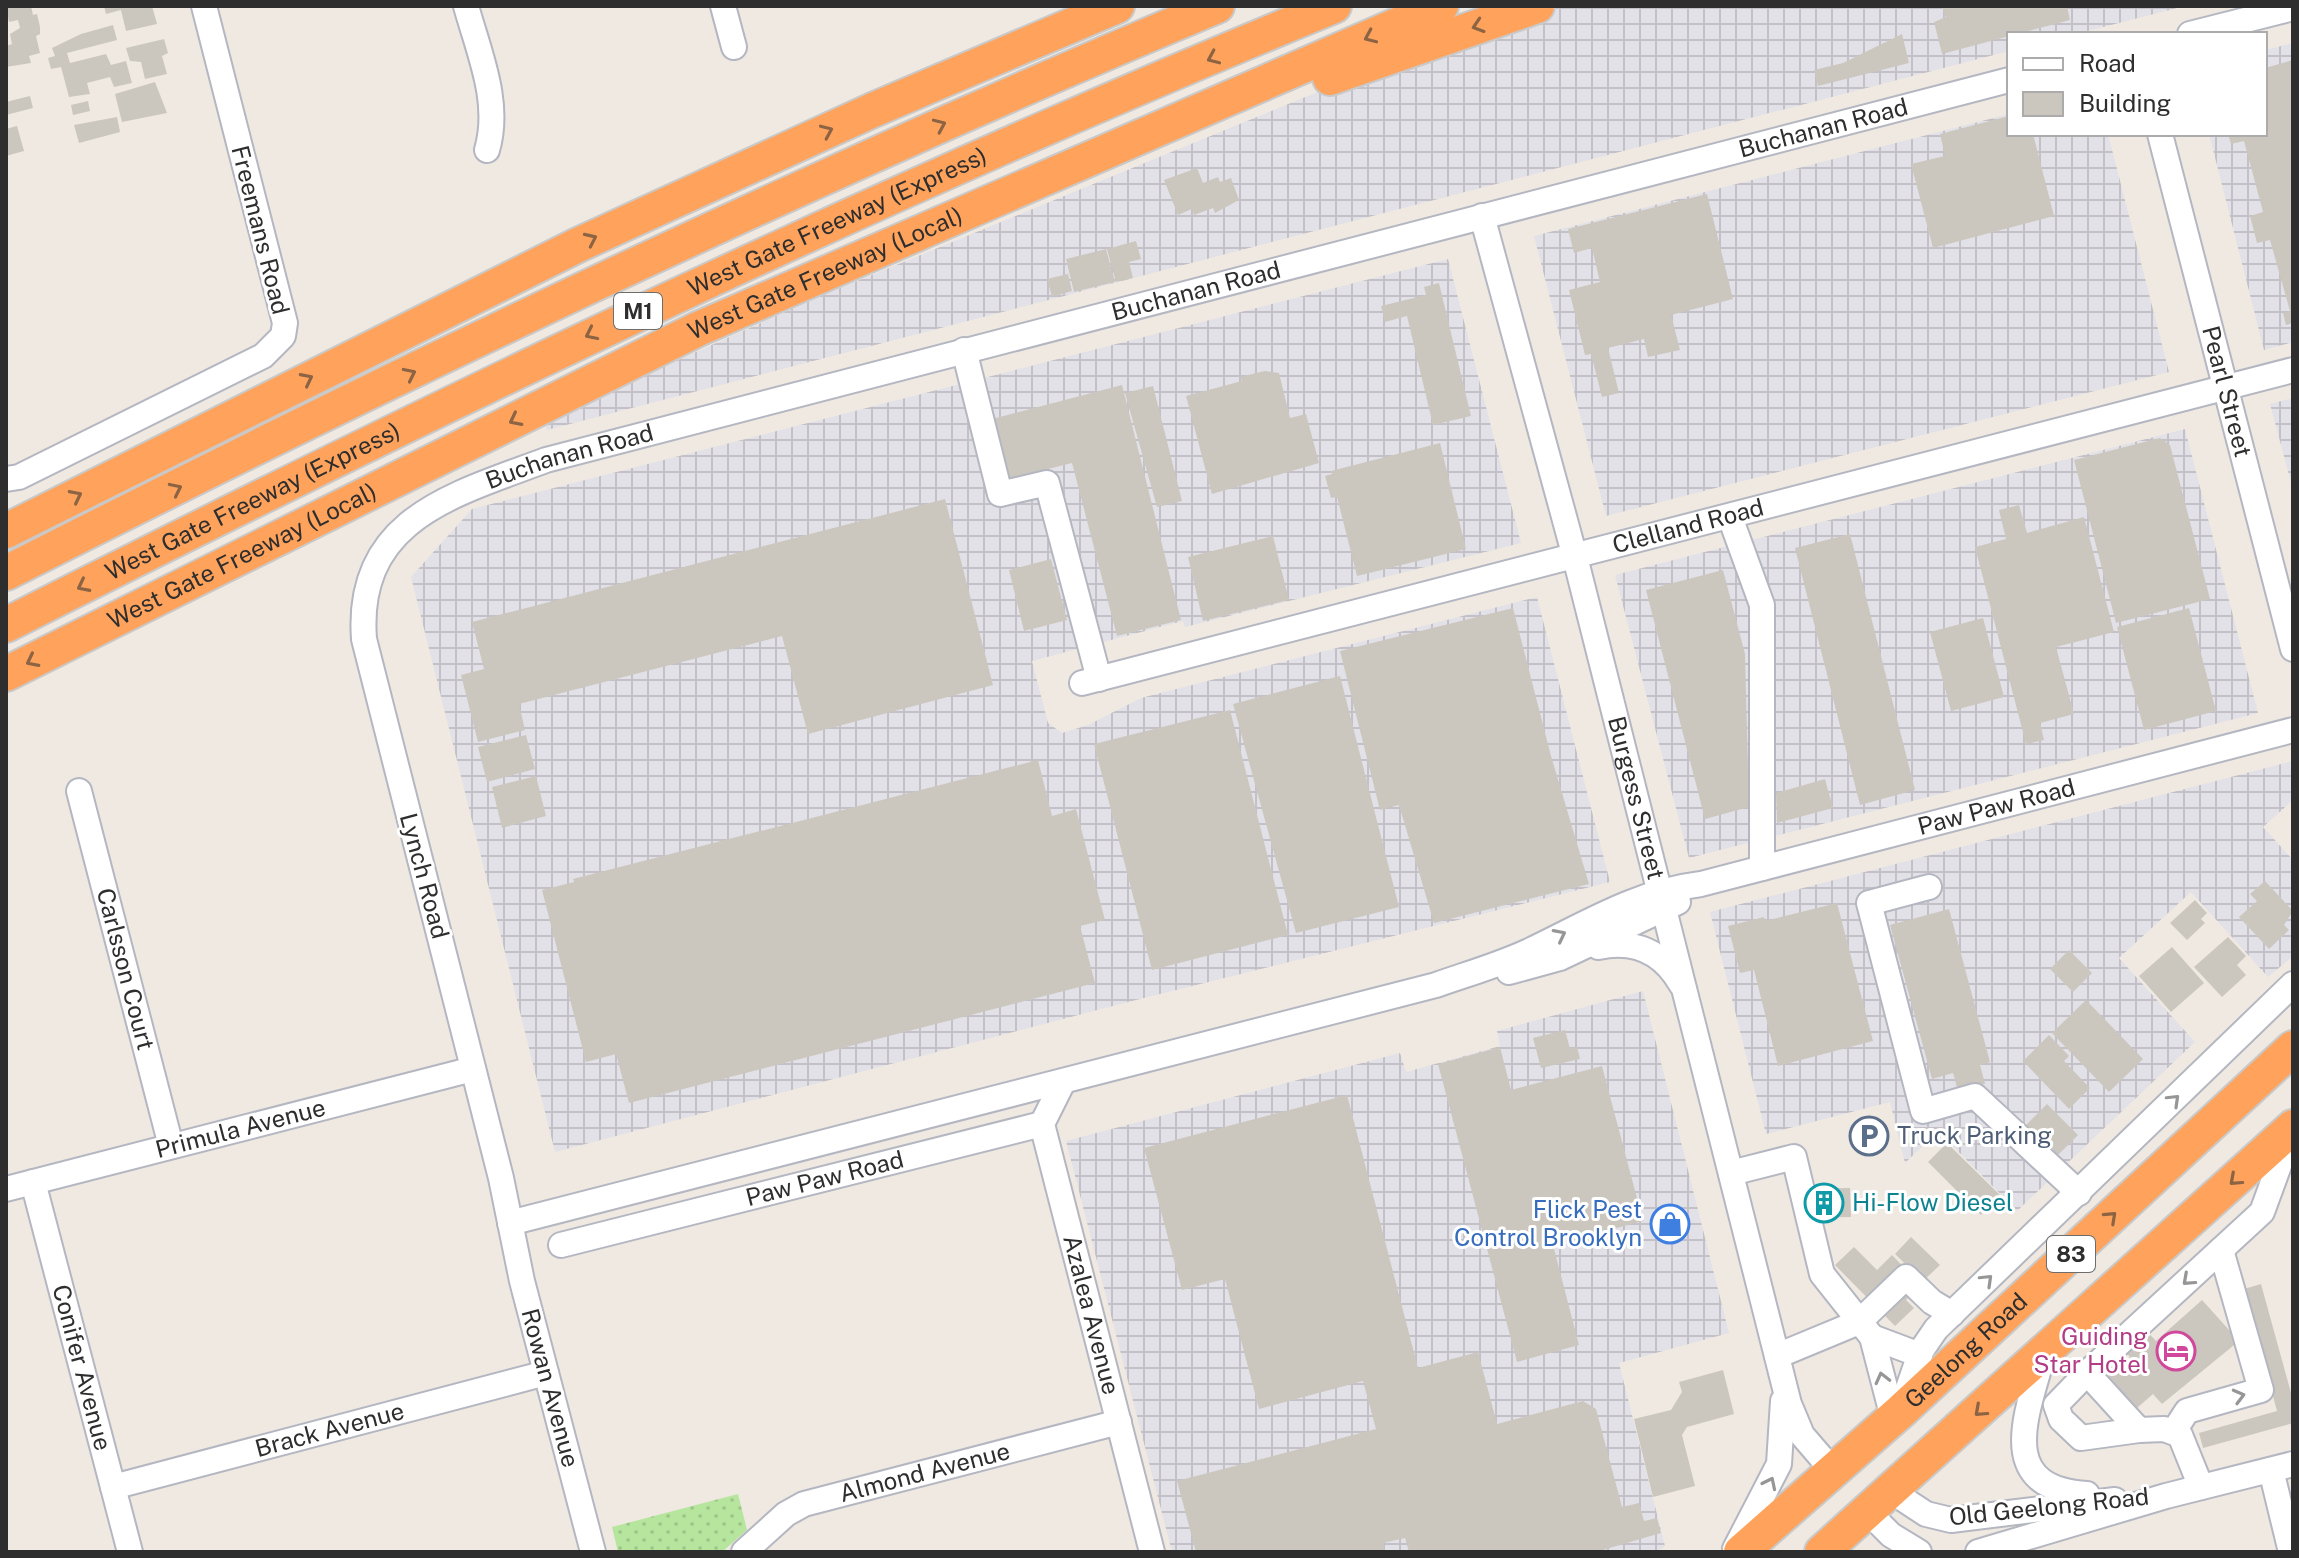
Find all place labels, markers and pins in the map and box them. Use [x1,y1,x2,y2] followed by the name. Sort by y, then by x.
[1848,1115,1890,1157] parking icon: Truck Parking
[1897,1121,2052,1149] place label: Truck Parking
[1803,1182,1845,1224] building icon: Hi-Flow Diesel
[1852,1188,2013,1216] place label: Hi-Flow Diesel
[1454,1195,1642,1251] place label: Flick Pest Control Brooklyn
[1649,1203,1691,1245] shop icon: Flick Pest Control Brooklyn
[2034,1322,2148,1378] place label: Guiding Star Hotel
[2155,1330,2197,1372] hotel icon: Guiding Star Hotel

